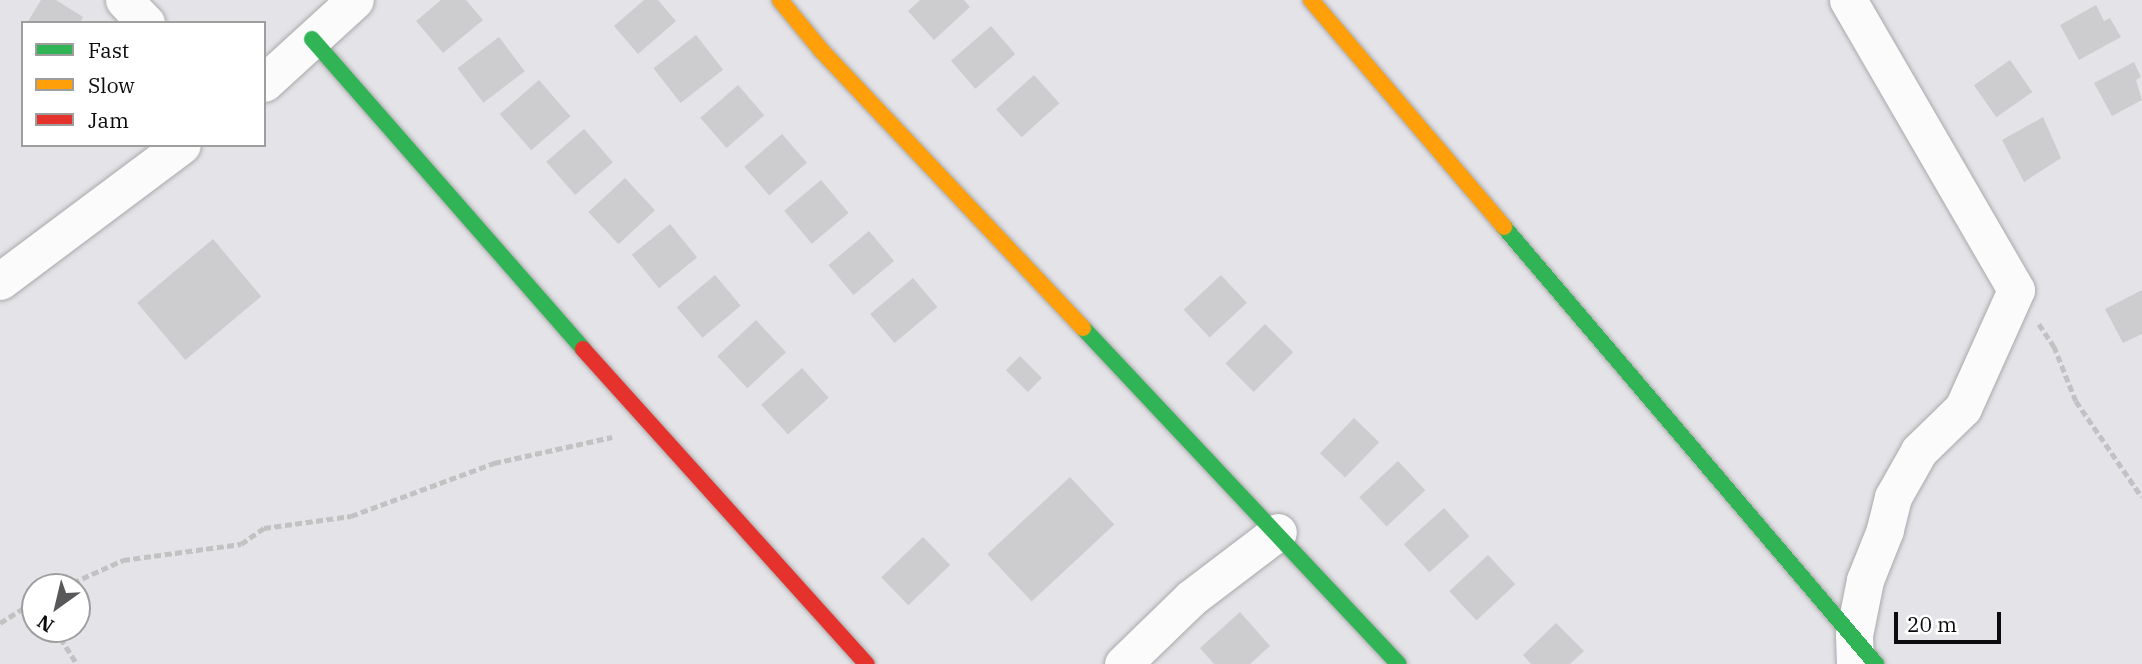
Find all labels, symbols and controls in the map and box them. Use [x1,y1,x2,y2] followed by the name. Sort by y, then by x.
[21,21,266,147] legend
[88,36,129,64] text: Fast
[88,71,135,99] text: Slow
[88,106,129,134] text: Jam
[21,573,91,643] north arrow
[1897,598,2004,642] scale bar
[32,610,58,638] text: N
[1907,610,1957,638] text: 20 m

